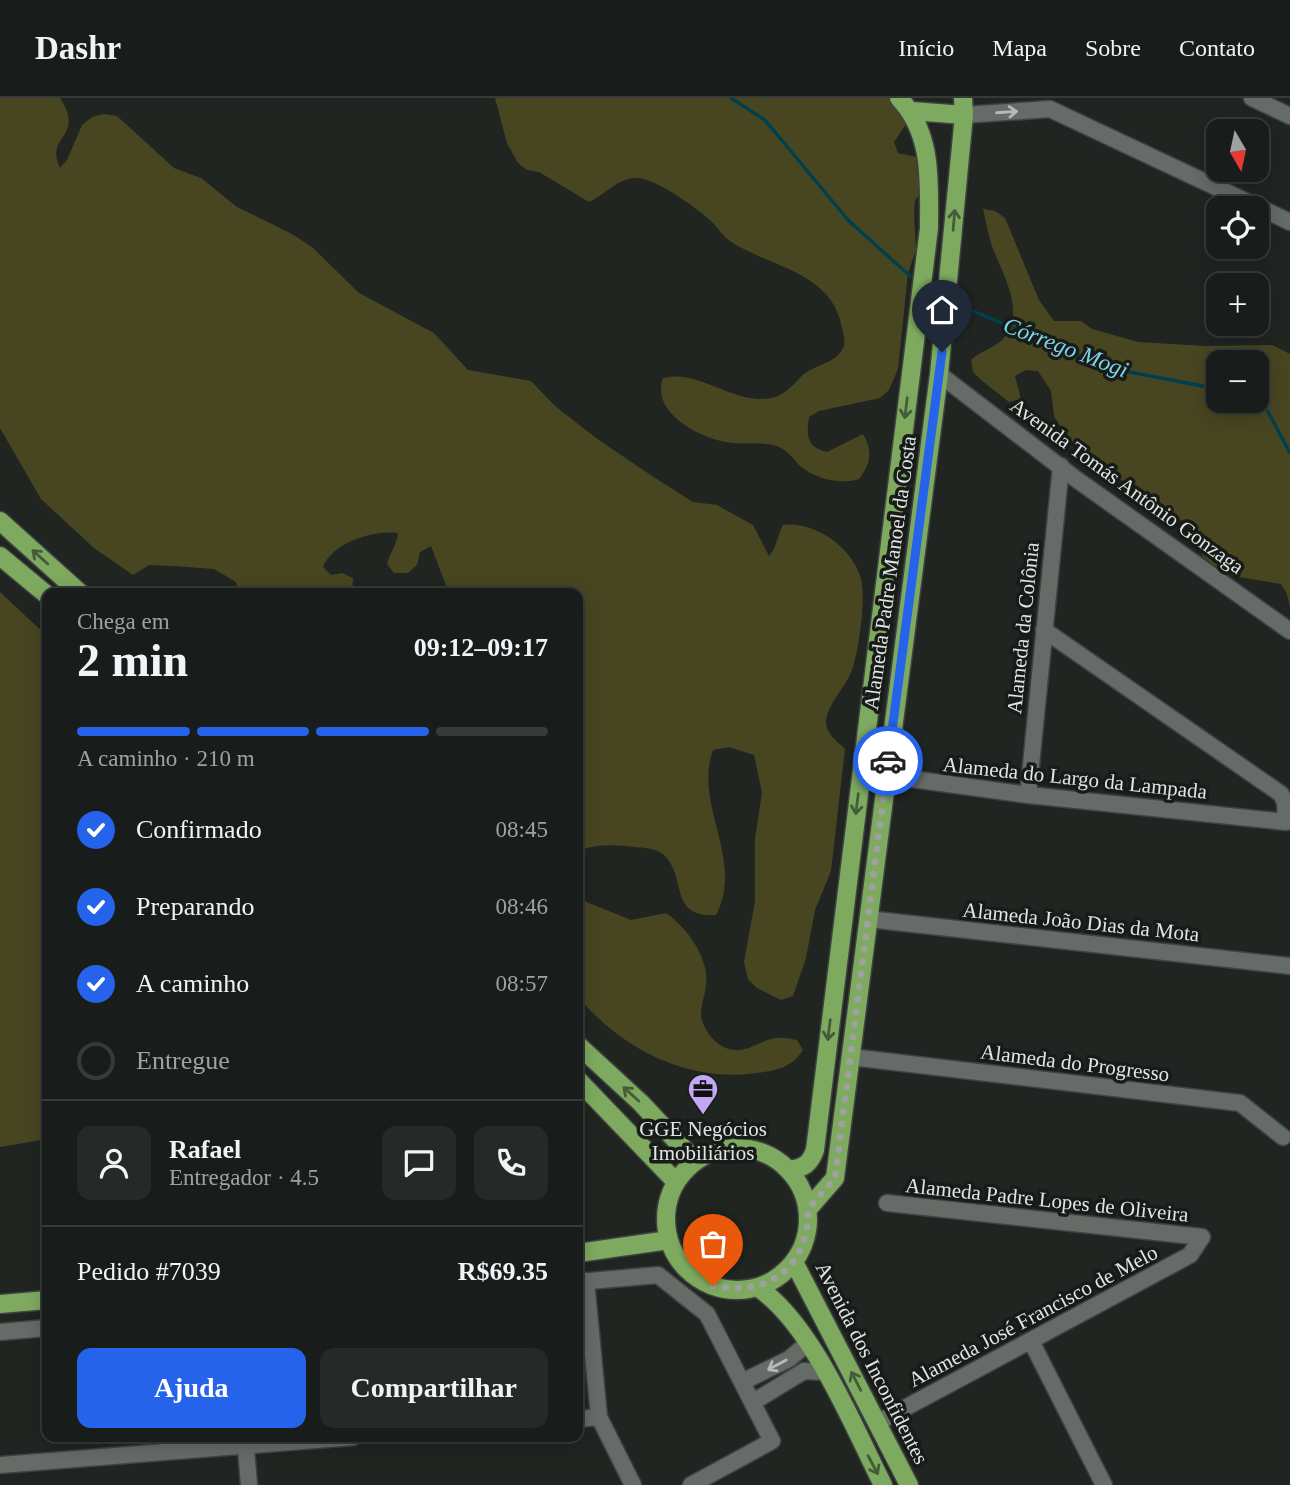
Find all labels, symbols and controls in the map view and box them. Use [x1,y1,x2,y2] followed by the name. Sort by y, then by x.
[35,30,121,66] text: Dashr
[898,35,954,61] text: Início
[992,35,1047,61] text: Mapa
[1085,35,1141,61] text: Sobre
[1179,35,1255,61] text: Contato
[995,105,1018,118] one-way arrow
[1206,119,1269,182] north arrow
[1206,119,1269,413] map controls
[1206,196,1269,259] button: locate
[948,209,961,232] one-way arrow
[1206,273,1269,336] button: +
[912,280,972,352] pin
[923,291,961,329] icon: home
[1000,312,1132,383] water label: Córrego Mogi
[1206,350,1269,413] button: −
[1005,393,1249,579] street label: Avenida Tomás Antônio Gonzaga
[899,396,912,419] one-way arrow
[859,434,921,712] street label: Alameda Padre Manoel da Costa
[1002,540,1044,715] street label: Alameda da Colônia
[31,549,49,565] one-way arrow
[77,609,170,634] text: Chega em
[414,633,548,662] text: 09:12–09:17
[77,635,188,686] text: 2 min
[853,726,923,796] courier
[869,742,907,780] icon: car
[77,746,255,771] text: A caminho · 210 m
[942,752,1209,804] street label: Alameda do Largo da Lampada
[850,792,863,815] one-way arrow
[77,811,115,849] icon: check
[136,815,262,844] text: Confirmado
[496,817,548,842] text: 08:45
[77,888,115,926] icon: check
[136,892,254,921] text: Preparando
[496,894,548,919] text: 08:46
[961,898,1201,946] street label: Alameda João Dias da Mota
[77,965,115,1003] icon: check
[136,969,249,998] text: A caminho
[496,971,548,996] text: 08:57
[822,1018,835,1041] one-way arrow
[979,1040,1171,1086] street label: Alameda do Progresso
[136,1046,230,1075] text: Entregue
[686,1072,720,1116] office icon: GGE Negócios Imobiliários
[622,1086,640,1102] one-way arrow
[639,1117,767,1165] place label: GGE Negócios Imobiliários
[77,1126,151,1200] button: person
[382,1126,456,1200] button: chat
[474,1126,548,1200] button: phone
[169,1135,241,1164] text: Rafael
[169,1165,319,1190] text: Entregador · 4.5
[904,1173,1190,1227] street label: Alameda Padre Lopes de Oliveira
[683,1214,743,1286] pin
[694,1225,732,1263] icon: bag
[904,1240,1162,1392] street label: Alameda José Francisco de Melo
[77,1257,221,1286] text: Pedido #7039
[458,1257,548,1286] text: R$69.35
[811,1258,933,1468] street label: Avenida dos Inconfidentes
[77,1348,306,1428] button: Ajuda
[320,1348,548,1428] button: Compartilhar
[767,1359,788,1372] one-way arrow
[848,1371,862,1392] one-way arrow
[866,1455,880,1475] one-way arrow

